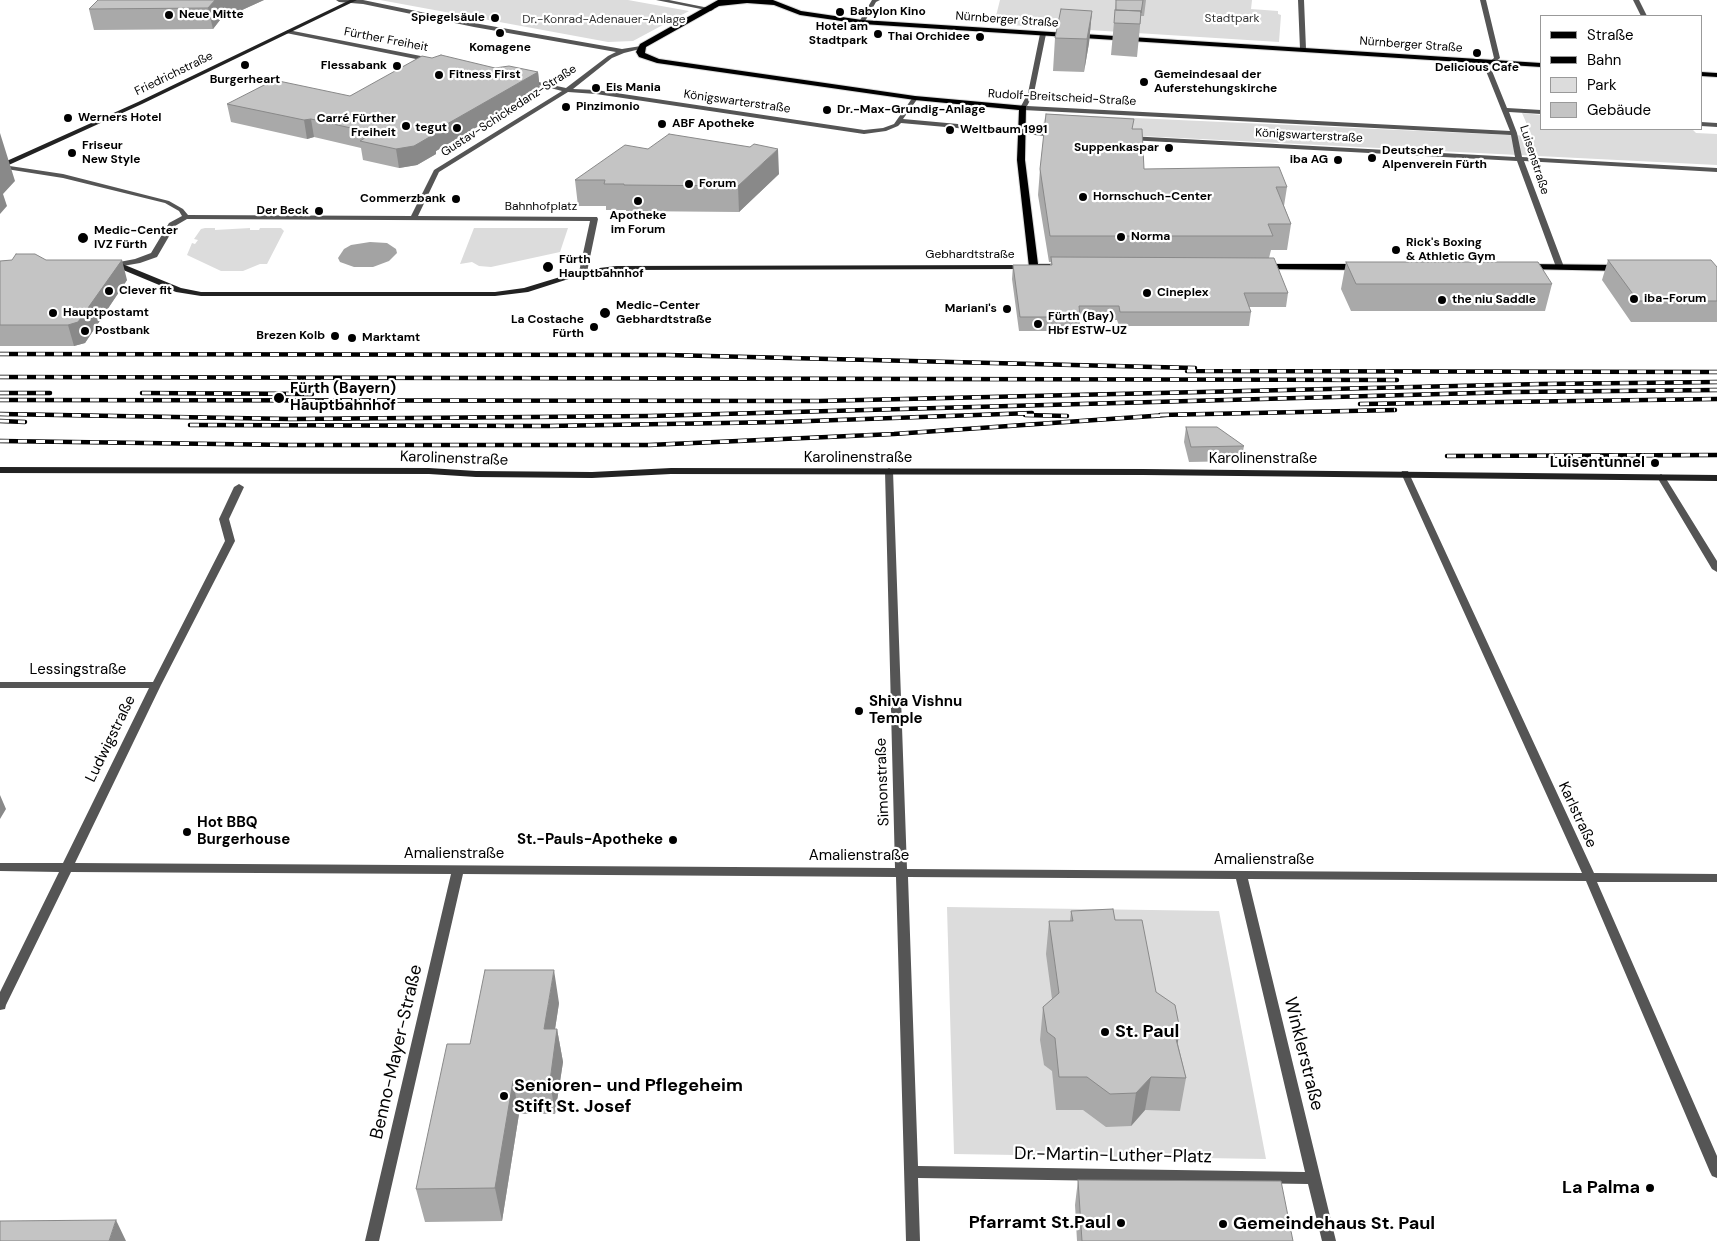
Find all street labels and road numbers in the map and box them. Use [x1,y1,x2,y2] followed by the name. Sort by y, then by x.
[955,9,1059,31] street label: Nürnberger Straße
[343,25,429,55] street label: Fürther Freiheit
[1359,34,1463,56] street label: Nürnberger Straße
[133,49,215,99] street label: Friedrichstraße
[439,62,579,160] street label: Gustav-Schickedanz-Straße
[683,87,791,117] street label: Königswarterstraße
[987,87,1137,109] street label: Rudolf-Breitscheid-Straße
[1516,124,1552,196] street label: Luisenstraße
[1255,126,1363,146] street label: Königswarterstraße
[505,200,577,214] street label: Bahnhofplatz
[925,248,1015,262] street label: Gebhardtstraße
[399,448,509,470] street label: Karolinenstraße
[804,449,912,467] street label: Karolinenstraße
[1209,450,1317,468] street label: Karolinenstraße
[30,661,126,679] street label: Lessingstraße
[82,693,140,785] street label: Ludwigstraße
[872,738,894,826] street label: Simonstraße
[1554,779,1600,851] street label: Karlstraße
[404,845,504,863] street label: Amalienstraße
[809,847,909,865] street label: Amalienstraße
[1214,851,1314,869] street label: Amalienstraße
[366,963,428,1141] street label: Benno-Mayer-Straße
[1278,995,1328,1113] street label: Winklerstraße
[1014,1143,1212,1169] street label: Dr.-Martin-Luther-Platz

